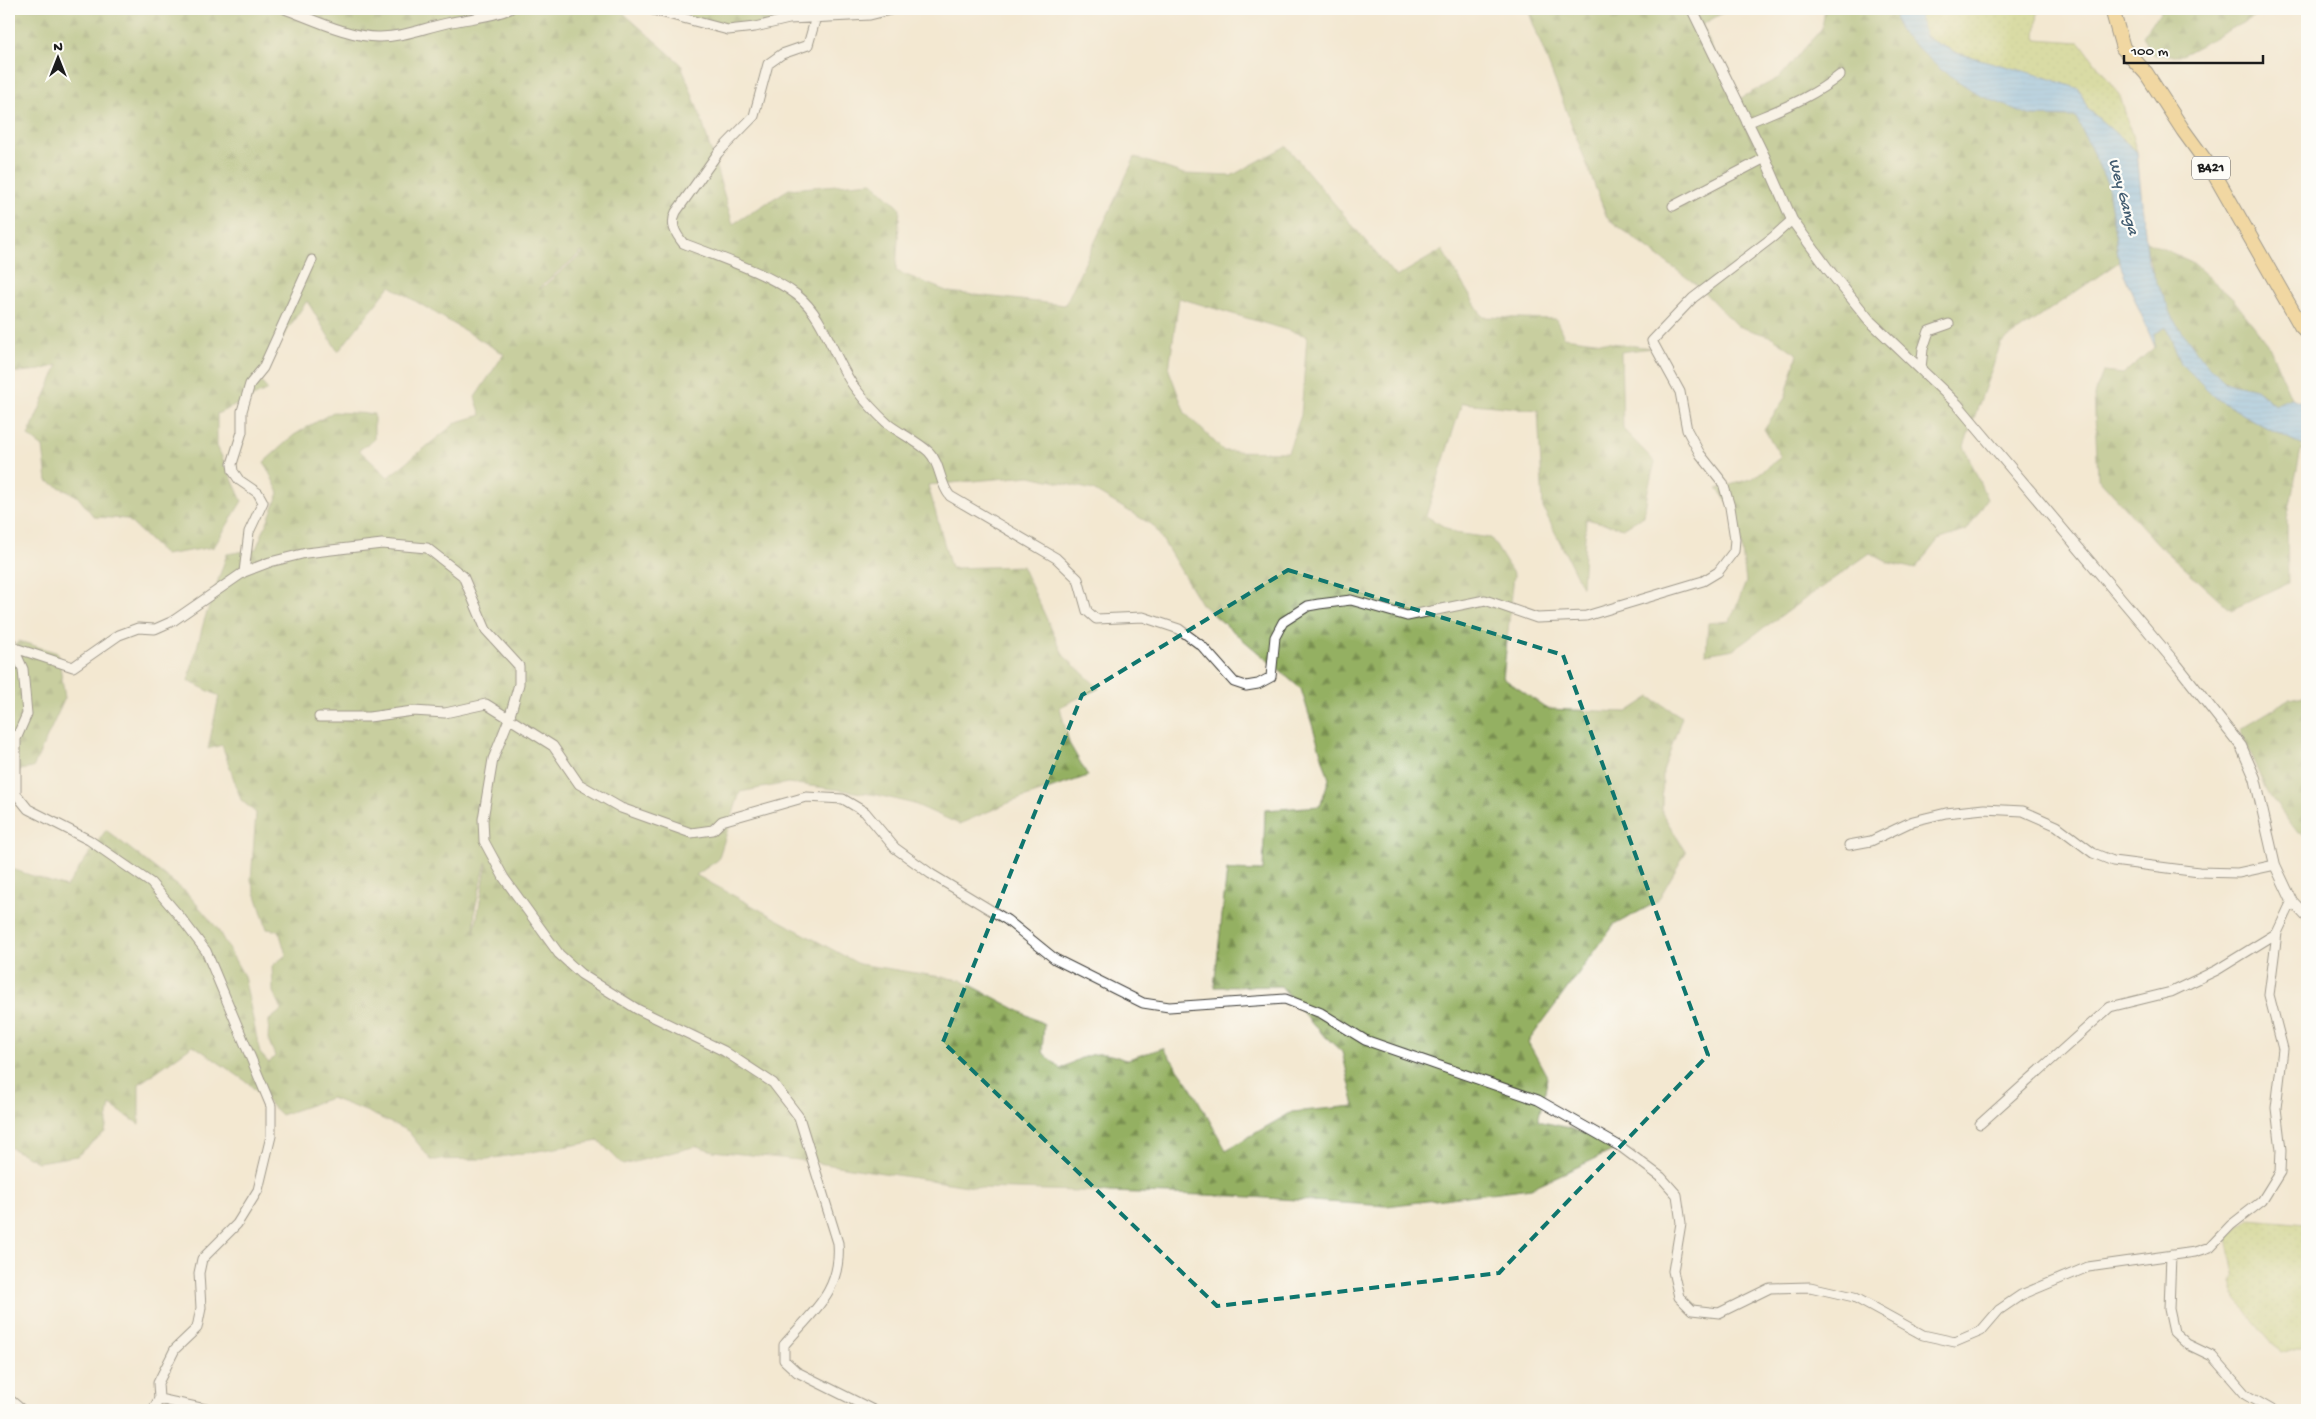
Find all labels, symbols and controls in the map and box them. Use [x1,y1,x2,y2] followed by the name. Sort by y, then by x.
[32,32,82,82] north arrow
[2124,32,2262,64] scale bar
[53,39,63,56] text: N
[2130,43,2169,61] text: 100 m
[2192,156,2230,180] road number: B421
[2103,157,2142,238] water label: Wey Ganga

